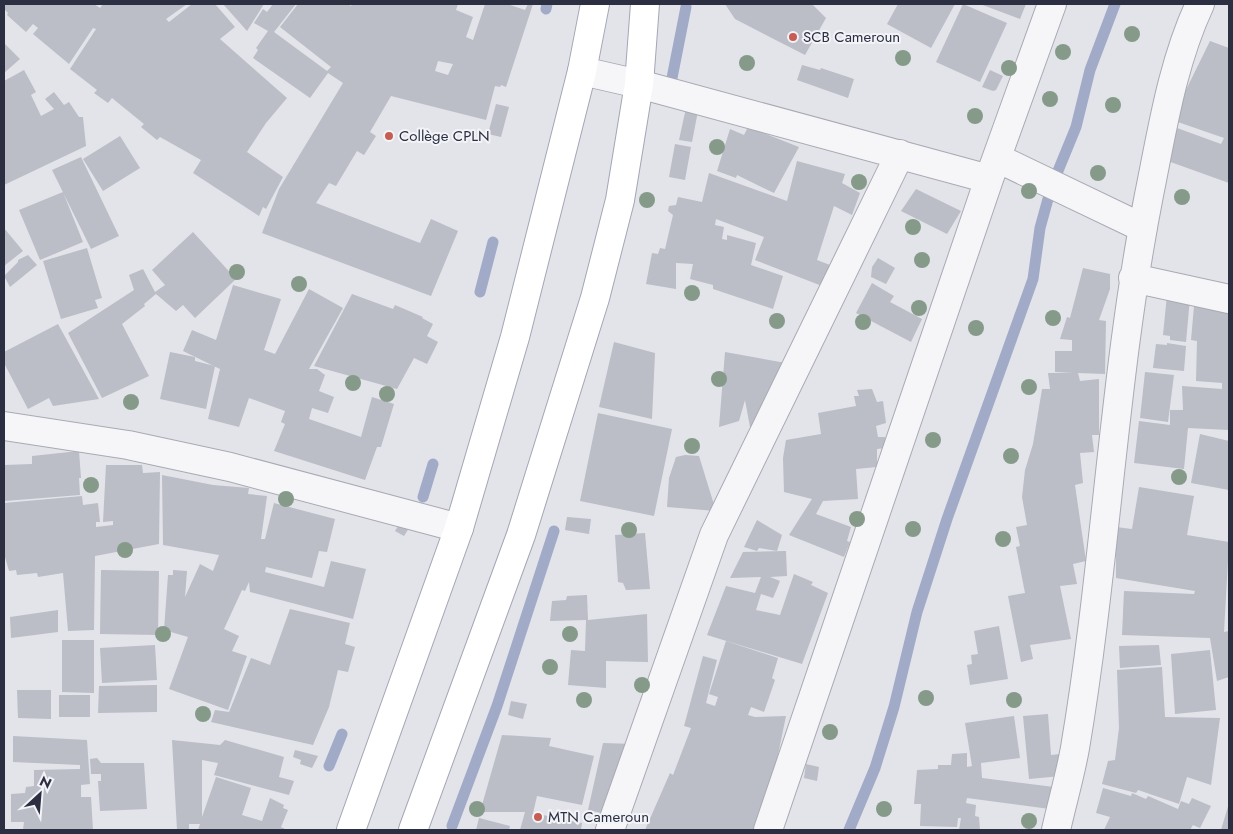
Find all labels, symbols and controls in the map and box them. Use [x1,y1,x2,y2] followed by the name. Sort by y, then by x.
[803,26,900,48] place label: SCB Cameroun
[787,31,799,43] marker: SCB Cameroun
[399,125,490,147] place label: Collège CPLN
[383,130,395,142] marker: Collège CPLN
[15,769,65,819] north arrow
[36,771,55,794] text: N
[548,806,649,828] place label: MTN Cameroun
[532,811,544,823] marker: MTN Cameroun

